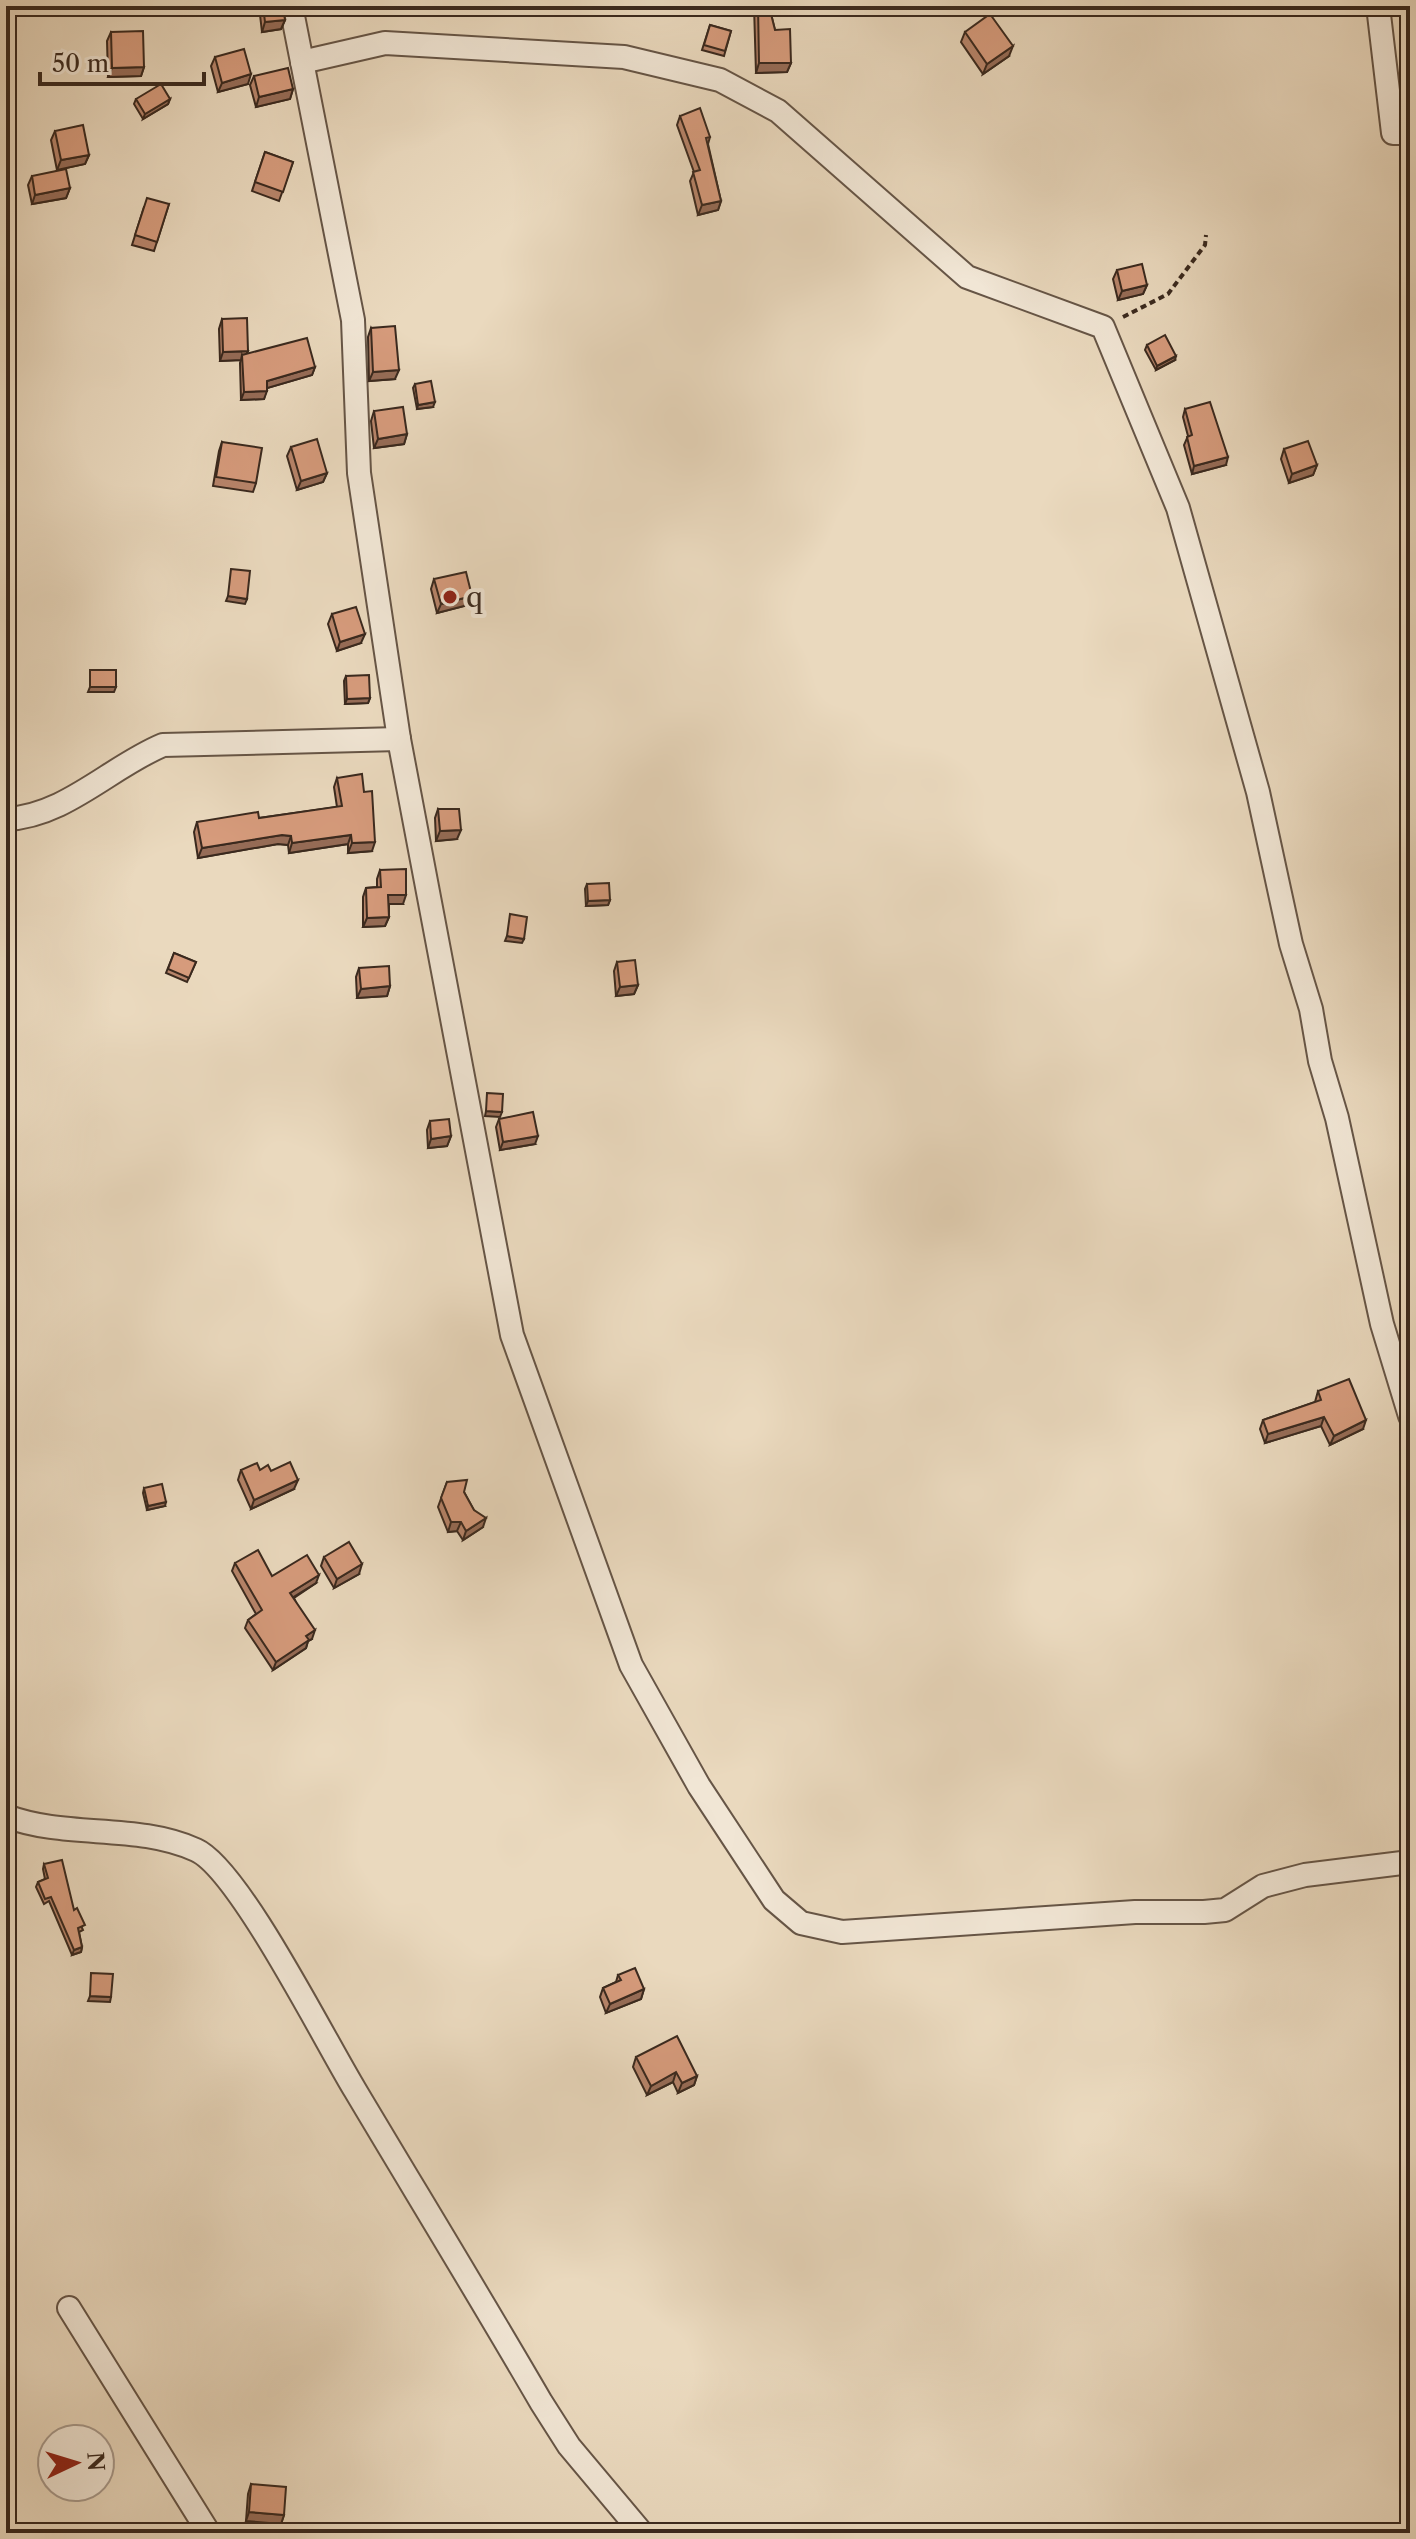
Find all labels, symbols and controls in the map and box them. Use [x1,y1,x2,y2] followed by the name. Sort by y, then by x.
[40,36,204,86] scale bar
[52,49,109,78] text: 50 m
[466,580,483,614] place label: q
[441,588,459,606] marker: q
[36,2423,116,2503] north arrow
[81,2451,110,2472] text: N

